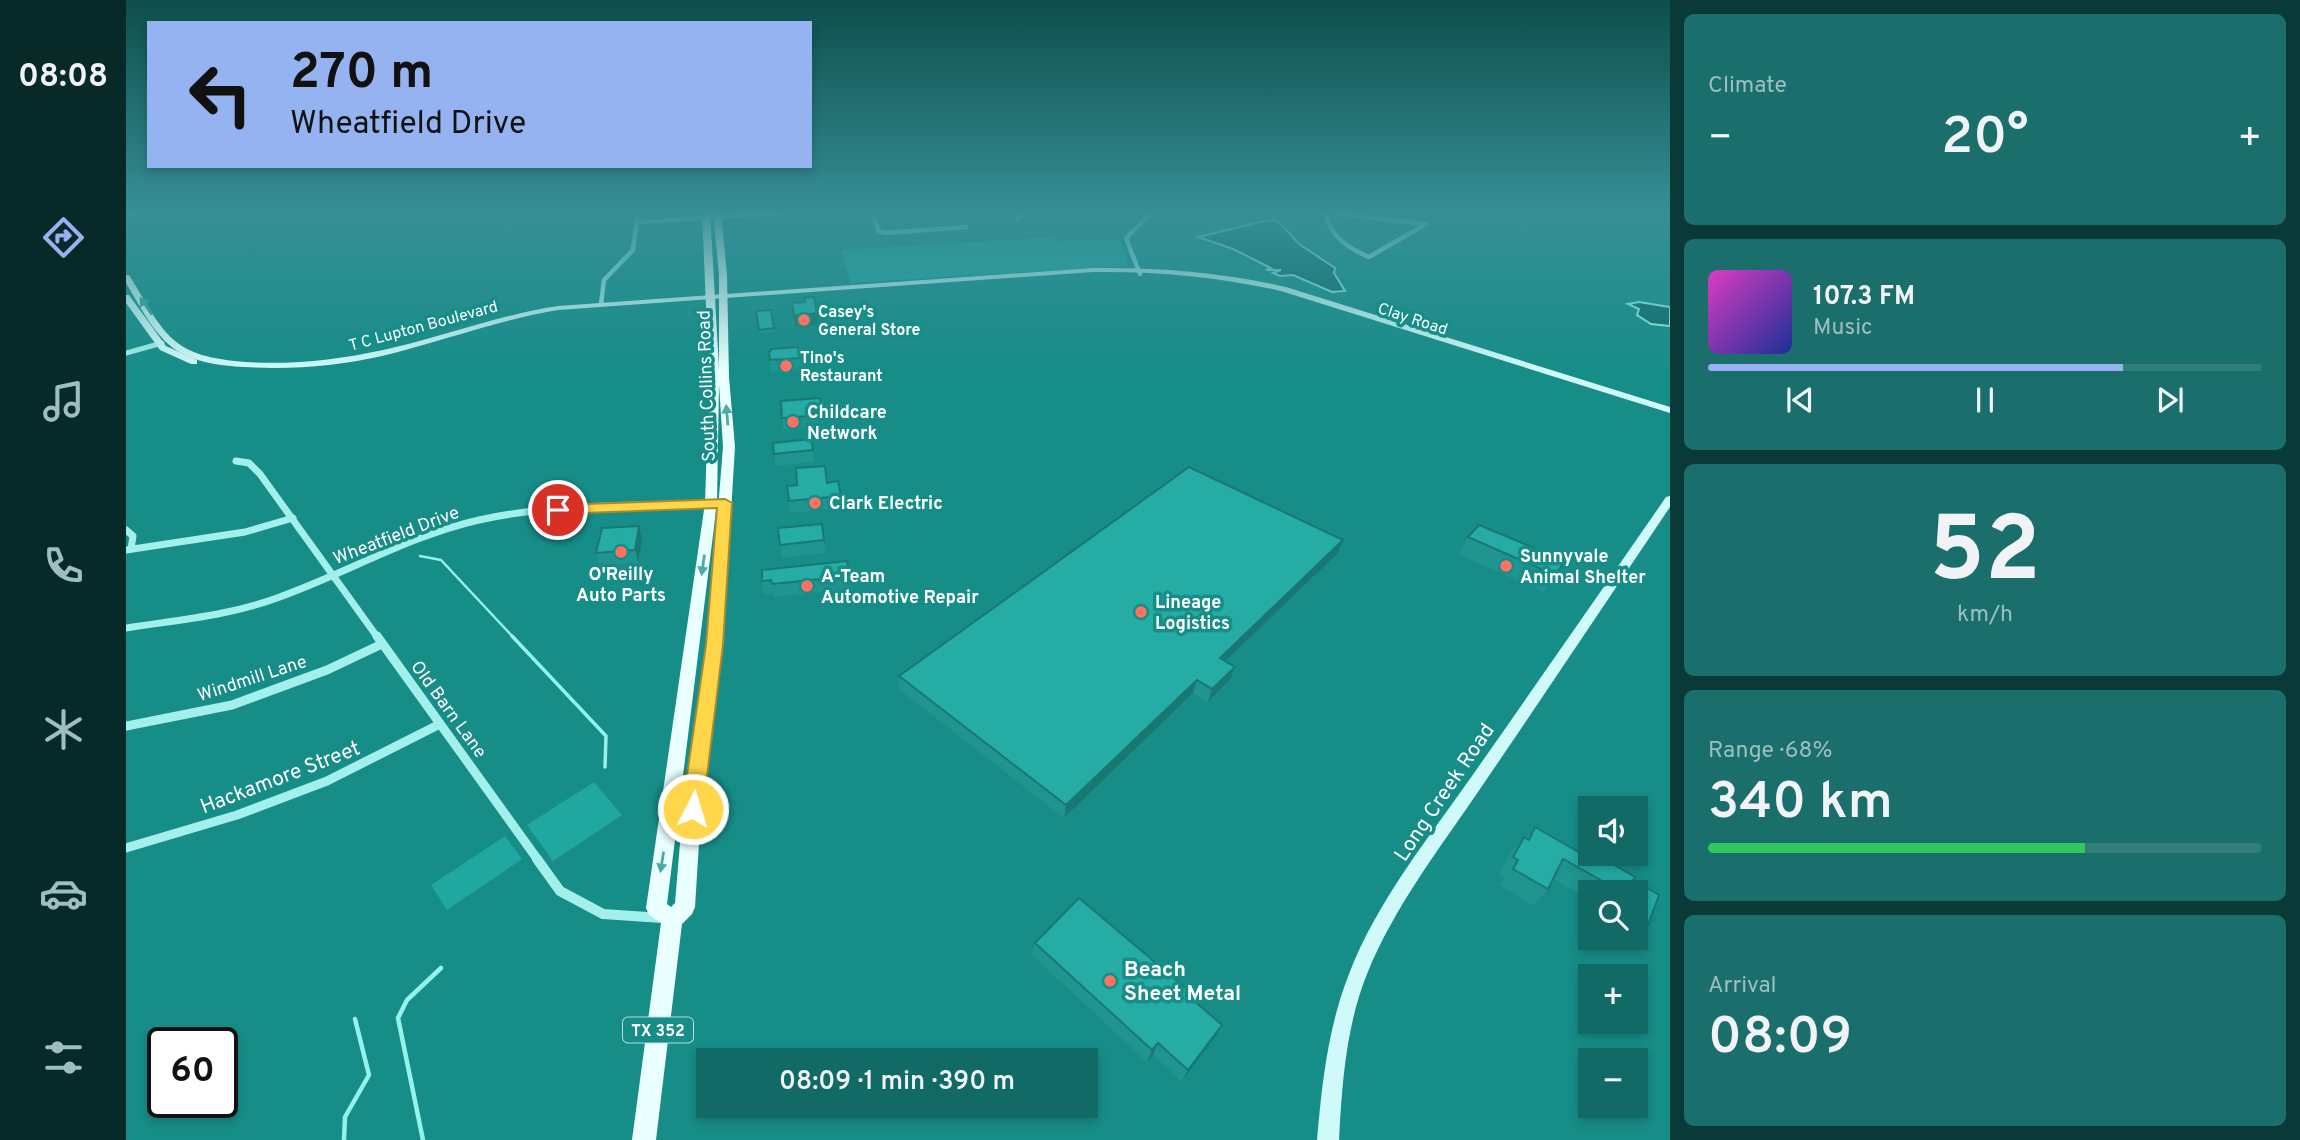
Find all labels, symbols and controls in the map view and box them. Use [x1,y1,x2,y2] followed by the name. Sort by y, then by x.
[290,44,433,106] text: 270 m
[175,49,266,140] icon: left
[18,58,108,98] text: 08:08
[1708,72,1787,101] text: Climate
[290,105,526,145] text: Wheatfield Drive
[1941,106,2029,172] text: 20°
[1708,115,1733,164] text: −
[2237,115,2262,164] text: +
[39,213,88,262] icon: directions
[1813,281,1915,314] text: 107.3 FM
[139,297,153,315] one-way arrow
[347,297,500,356] street label: T C Lupton Boulevard
[1375,299,1450,341] street label: Clay Road
[818,303,920,341] place label: Casey's General Store
[693,310,722,462] street label: South Collins Road
[796,312,812,328] marker: Casey's General Store
[1813,314,1873,343] text: Music
[800,349,883,387] place label: Tino's Restaurant
[778,358,794,374] marker: Tino's Restaurant
[39,377,88,426] icon: music
[1781,381,1819,419] icon: previous
[1966,381,2004,419] icon: pause
[2151,381,2189,419] icon: next
[807,402,887,446] place label: Childcare Network
[721,404,732,426] one-way arrow
[785,414,801,430] marker: Childcare Network
[528,480,588,540] pin
[539,491,577,529] icon: arrive
[829,493,943,516] place label: Clark Electric
[807,495,823,511] marker: Clark Electric
[1929,498,2041,613] text: 52
[330,502,463,571] street label: Wheatfield Drive
[39,541,88,590] icon: phone
[613,544,629,560] marker: O'Reilly Auto Parts
[1520,546,1646,590] place label: Sunnyvale Animal Shelter
[697,554,708,576] one-way arrow
[1498,558,1514,574] marker: Sunnyvale Animal Shelter
[576,564,666,608] place label: O'Reilly Auto Parts
[821,566,979,610] place label: A-Team Automotive Repair
[799,578,815,594] marker: A-Team Automotive Repair
[1155,592,1230,636] place label: Lineage Logistics
[1957,601,2013,630] text: km/h
[1133,604,1149,620] marker: Lineage Logistics
[195,651,310,708] street label: Windmill Lane
[405,657,491,763] street label: Old Barn Lane
[39,705,88,754] icon: climate
[1389,718,1501,867] street label: Long Creek Road
[197,735,364,821] street label: Hackamore Street
[1708,737,1833,766] text: Range · 68%
[1708,771,1893,837] text: 340 km
[656,772,730,846] position arrow
[1578,796,1648,1118] map controls
[1578,796,1648,866] button: sound
[656,851,667,873] one-way arrow
[39,869,88,918] icon: car
[1578,880,1648,950] button: search
[1124,957,1241,1008] place label: Beach Sheet Metal
[1578,964,1648,1034] button: +
[1708,972,1777,1001] text: Arrival
[1102,973,1118,989] marker: Beach Sheet Metal
[1708,1006,1852,1072] text: 08:09
[623,1018,693,1042] road number: TX 352
[147,1027,238,1118] speed limit sign: 60
[39,1033,88,1082] icon: filters
[1578,1048,1648,1118] button: −
[779,1066,1015,1099] text: 08:09 · 1 min · 390 m

